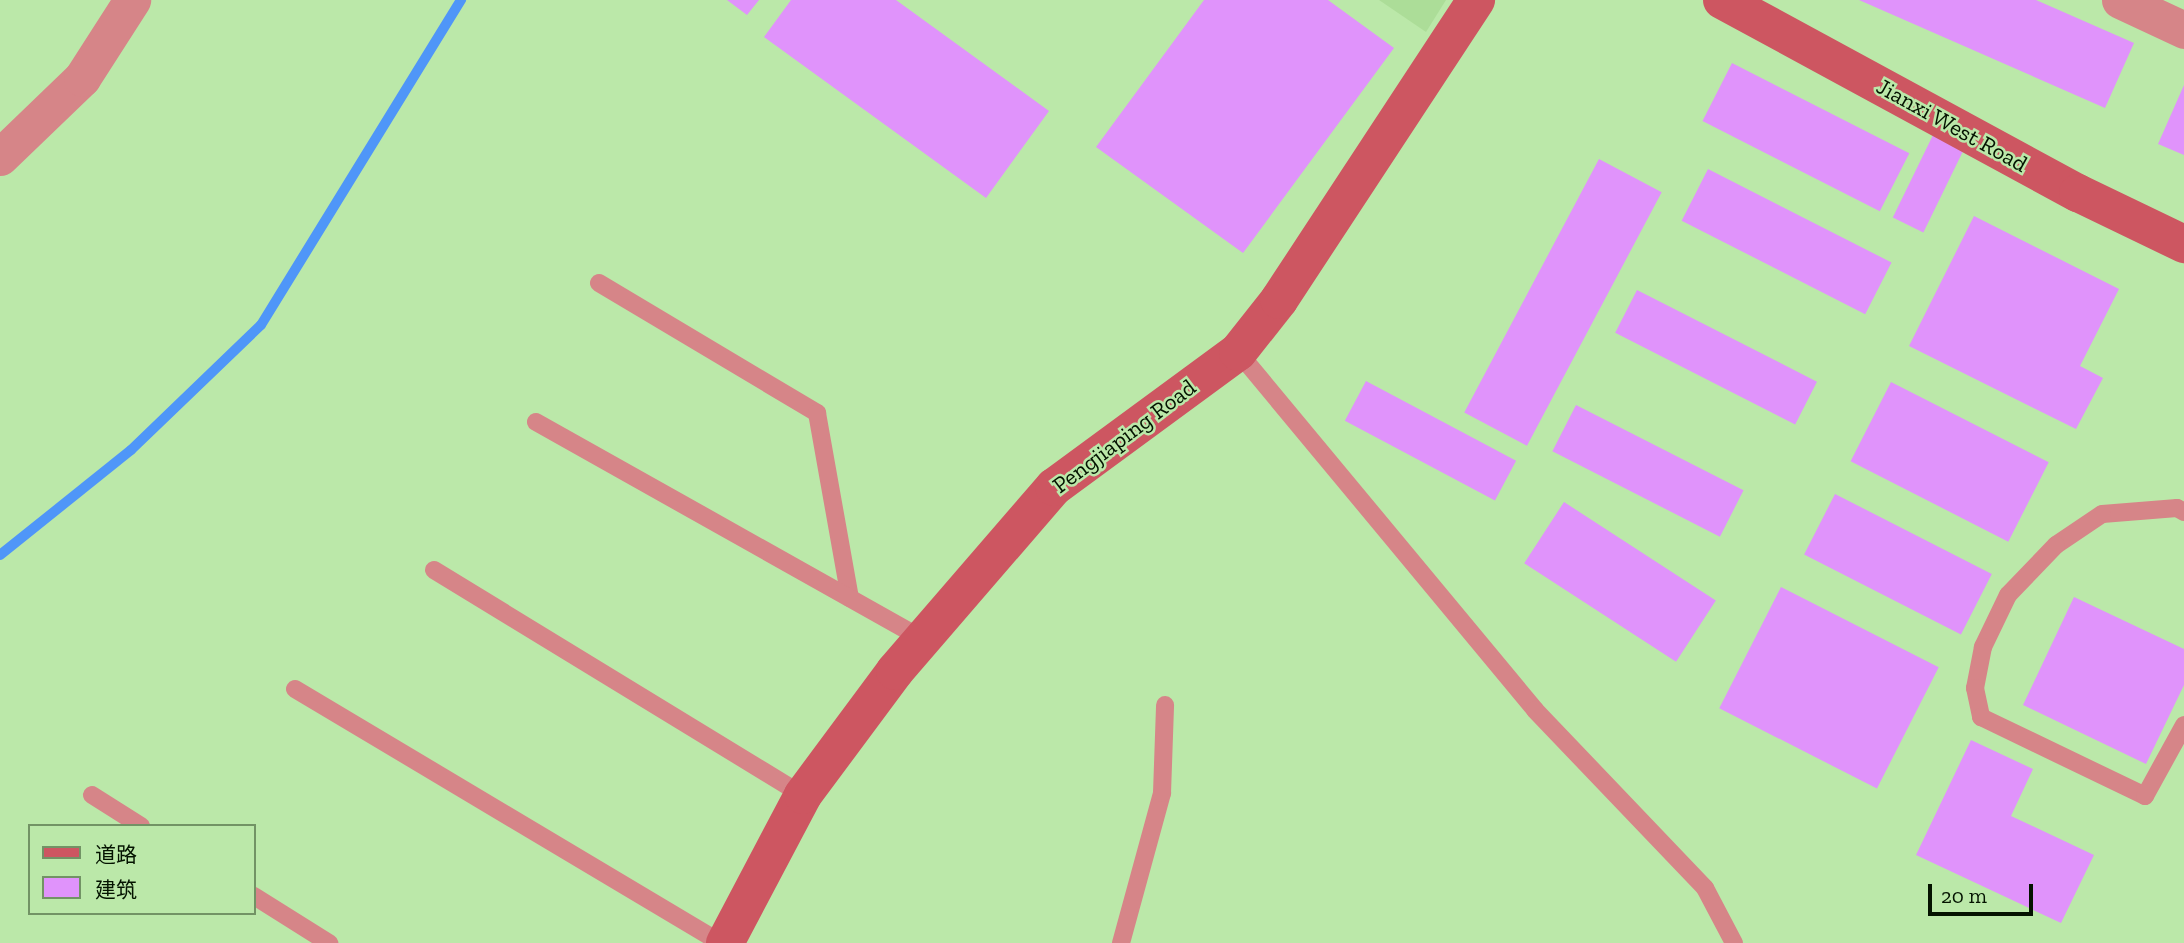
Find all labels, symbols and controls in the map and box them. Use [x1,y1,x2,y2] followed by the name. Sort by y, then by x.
[1871,72,2033,178] street label: Jianxi West Road
[1047,373,1201,499] street label: Pengjiaping Road
[28,824,256,915] legend
[95,842,137,867] text: 道路
[1932,870,2037,914] scale bar
[95,877,137,902] text: 建筑
[1941,883,1987,908] text: 20 m

